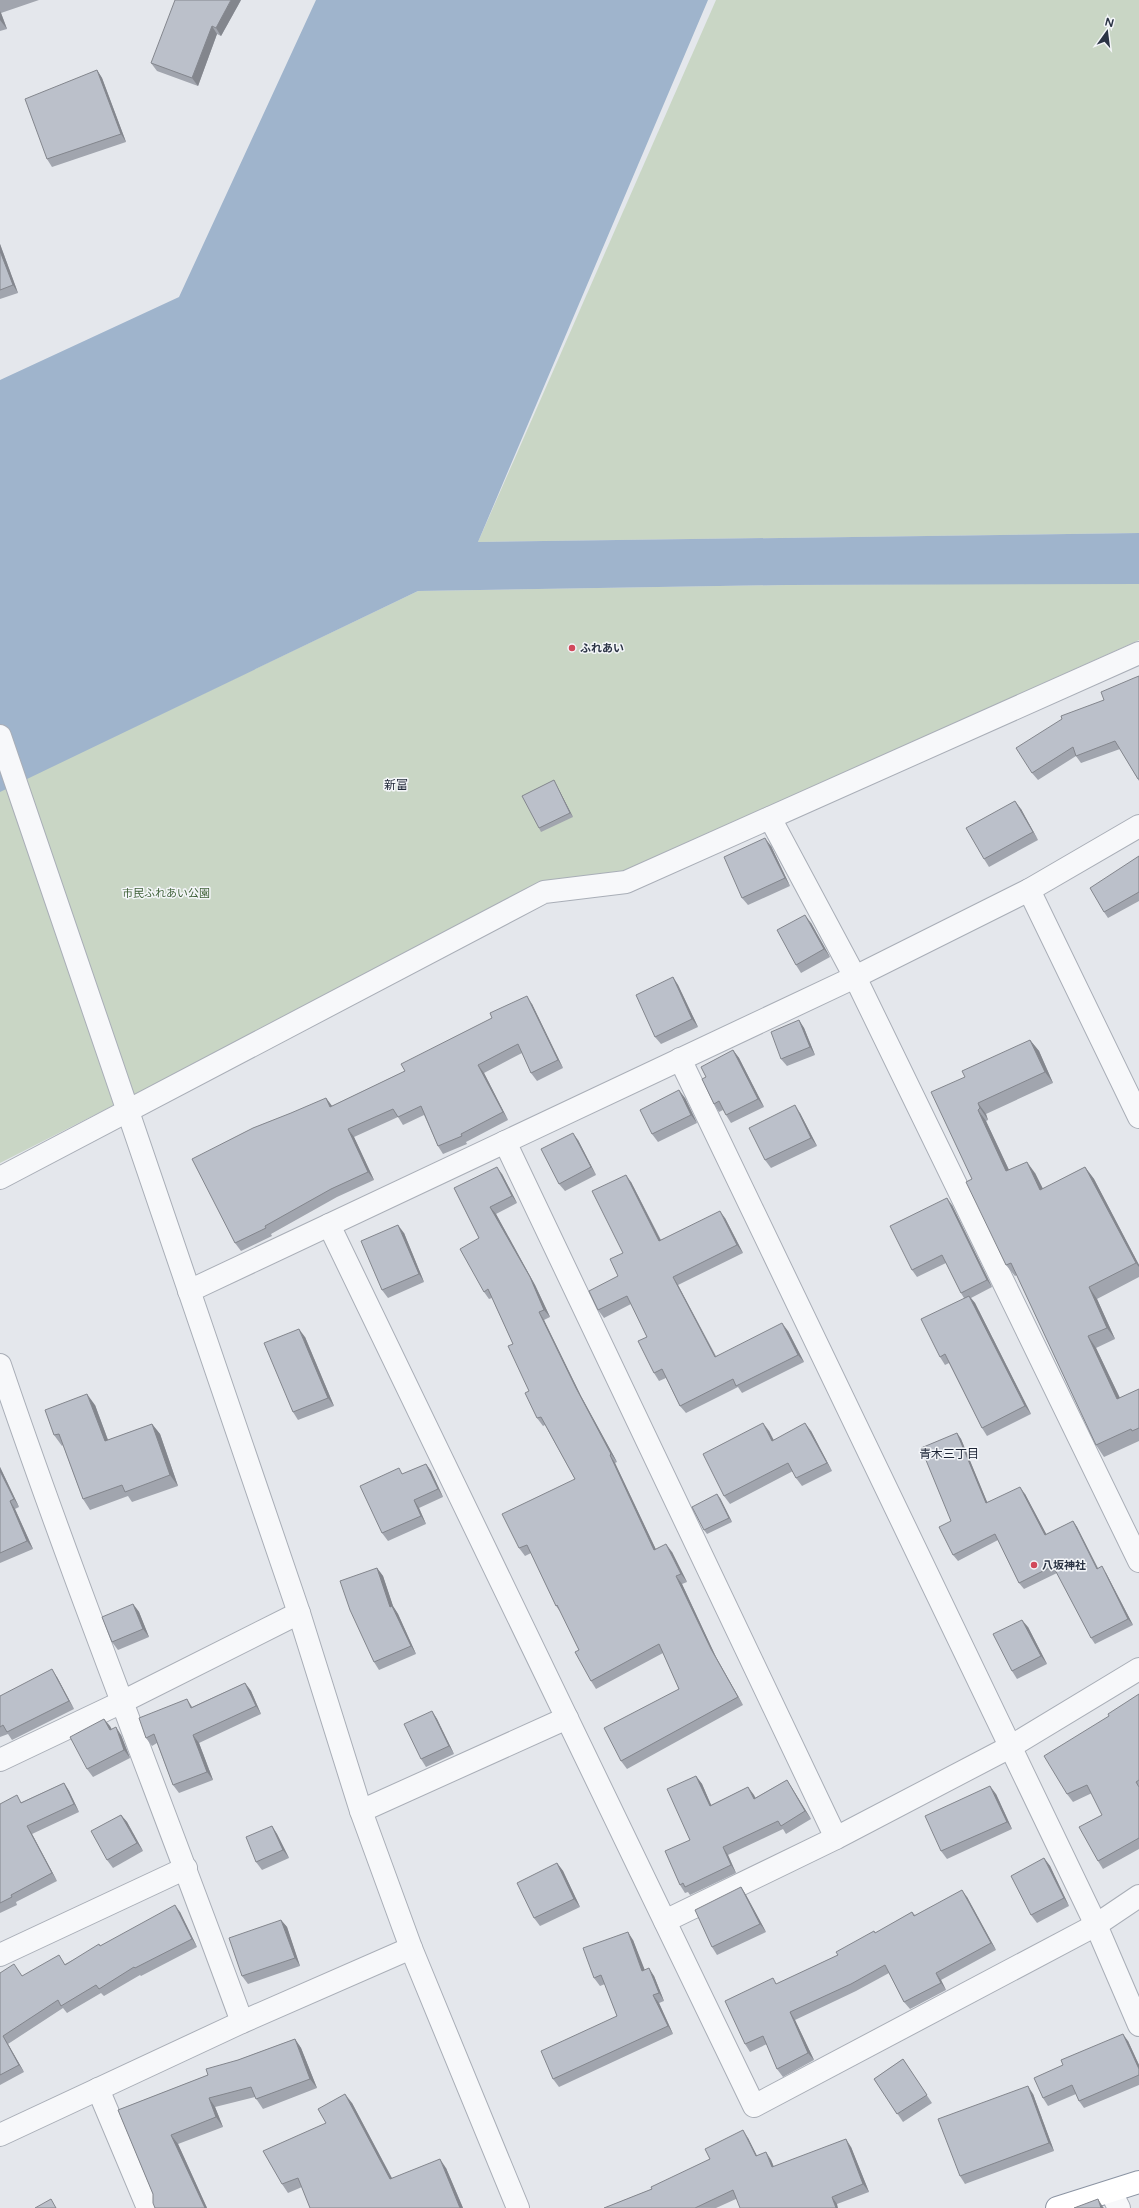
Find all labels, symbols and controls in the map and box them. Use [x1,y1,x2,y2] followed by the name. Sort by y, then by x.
[1087,12,1127,52] north arrow
[1103,15,1115,30] text: N
[580,642,624,655] place label: ふれあい
[567,643,577,653] marker: ふれあい
[384,778,408,792] district label: 新富
[122,887,210,900] park label: 市民ふれあい公園
[919,1447,979,1461] district label: 青木三丁目
[1042,1559,1086,1572] place label: 八坂神社
[1029,1560,1039,1570] marker: 八坂神社

